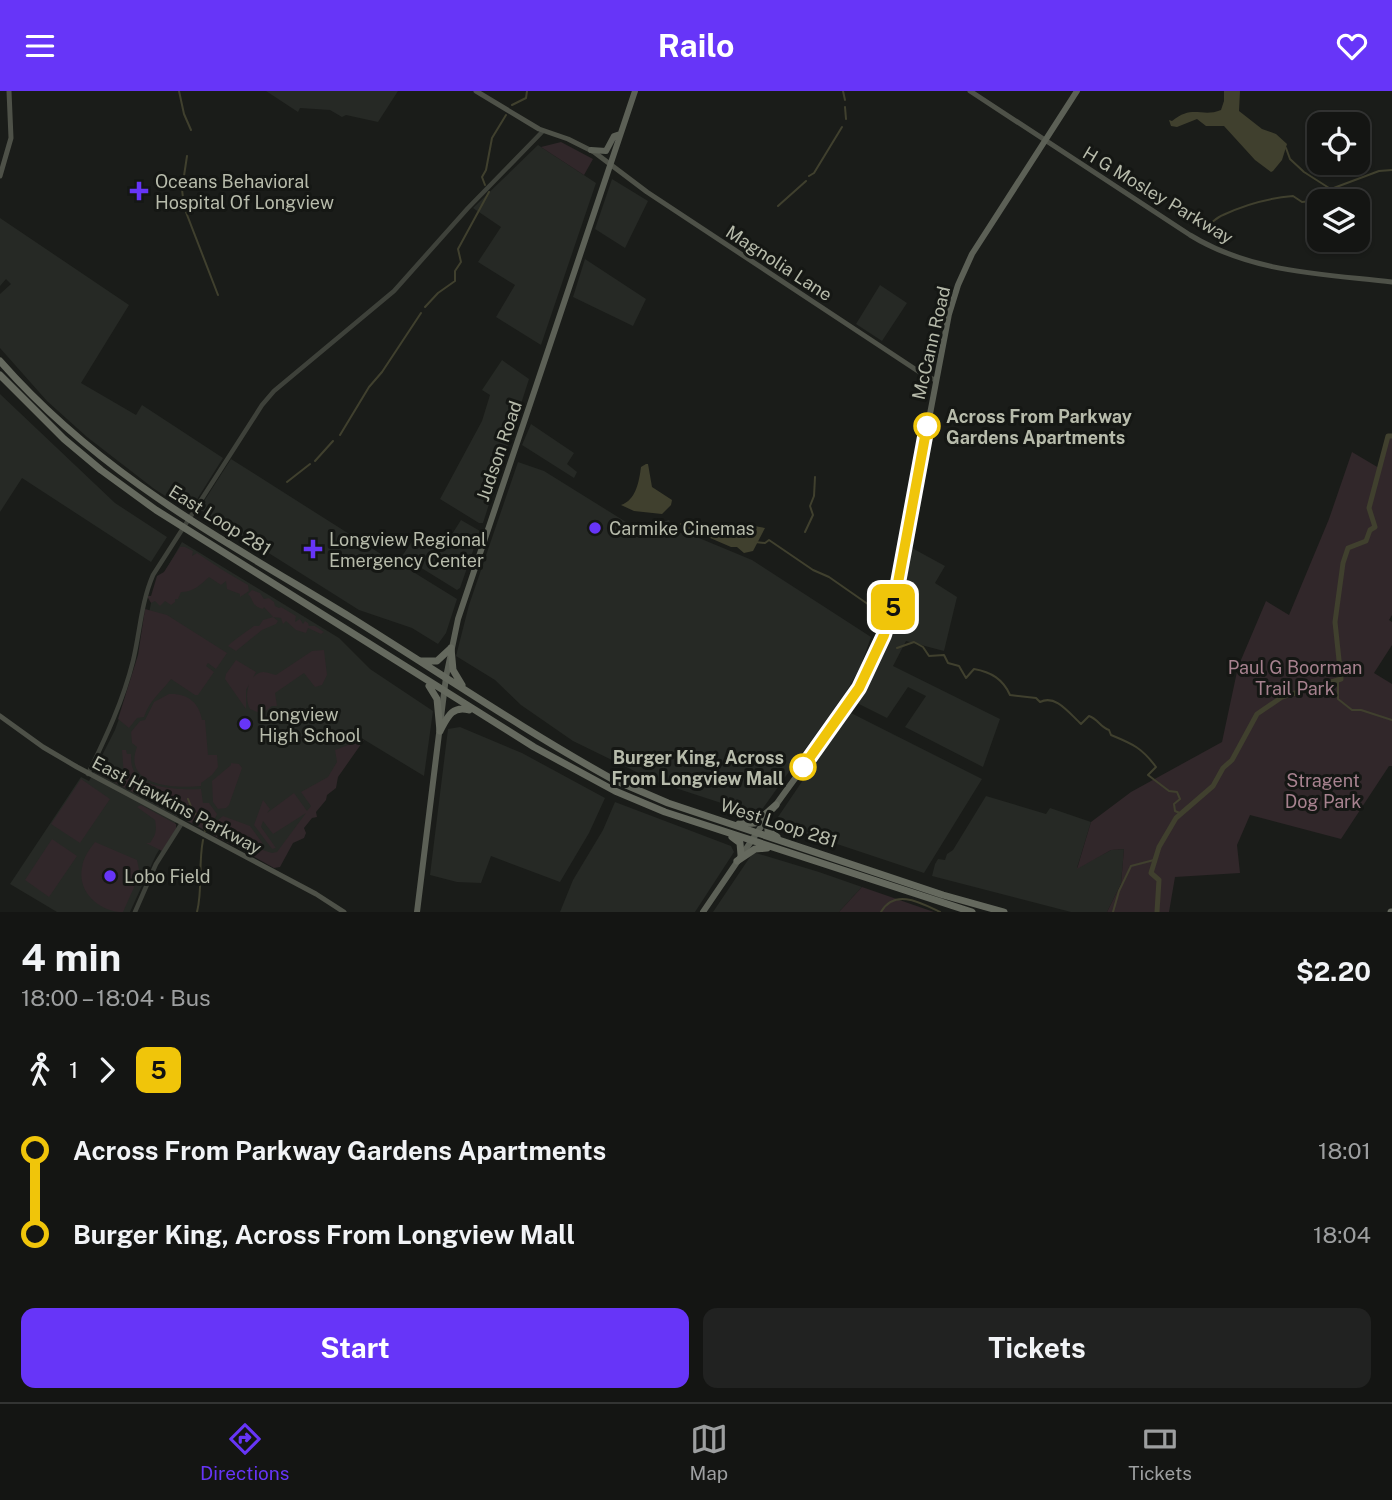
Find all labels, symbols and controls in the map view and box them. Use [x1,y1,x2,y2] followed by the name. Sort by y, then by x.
[21,27,59,65] icon: menu
[658,27,734,64] text: Railo
[1333,27,1371,65] icon: heart
[1307,112,1370,252] map controls
[1307,112,1370,175] button: locate
[1079,142,1237,248] street label: H G Mosley Parkway
[155,171,334,213] place label: Oceans Behavioral Hospital Of Longview
[129,181,149,201] marker: Oceans Behavioral Hospital Of Longview
[1307,189,1370,252] button: layers
[722,221,836,305] street label: Magnolia Lane
[908,284,954,402] street label: McCann Road
[472,398,526,504] street label: Judson Road
[946,406,1132,448] place label: Across From Parkway Gardens Apartments
[914,413,940,439] marker: Across From Parkway Gardens Apartments
[165,480,275,560] street label: East Loop 281
[609,518,755,539] place label: Carmike Cinemas
[587,520,603,536] marker: Carmike Cinemas
[329,529,486,571] place label: Longview Regional Emergency Center
[303,539,323,559] marker: Longview Regional Emergency Center
[870,584,916,630] line badge: 5
[885,593,901,621] text: 5
[1228,657,1362,699] park label: Paul G Boorman Trail Park
[259,704,361,746] place label: Longview High School
[237,716,253,732] marker: Longview High School
[612,747,784,789] place label: Burger King, Across From Longview Mall
[89,751,266,859] street label: East Hawkins Parkway
[790,754,816,780] marker: Burger King, Across From Longview Mall
[1285,770,1361,812] park label: Stragent Dog Park
[718,794,840,852] street label: West Loop 281
[124,866,210,887] place label: Lobo Field
[102,868,118,884] marker: Lobo Field
[21,935,121,980] text: 4 min
[1296,956,1371,987] text: $2.20
[21,984,211,1011] text: 18:00 – 18:04 · Bus
[21,1051,59,1089] icon: walk
[88,1051,126,1089] icon: forward
[69,1056,78,1083] text: 1
[150,1056,167,1084] text: 5
[73,1135,606,1166] text: Across From Parkway Gardens Apartments
[1318,1137,1371,1164] text: 18:01
[73,1219,575,1250] text: Burger King, Across From Longview Mall
[1313,1221,1371,1248] text: 18:04
[21,1308,689,1388] button: Start
[703,1308,1371,1388] button: Tickets
[200,1420,289,1484] tab: Directions
[689,1420,728,1484] tab: Map
[1128,1420,1192,1484] tab: Tickets

